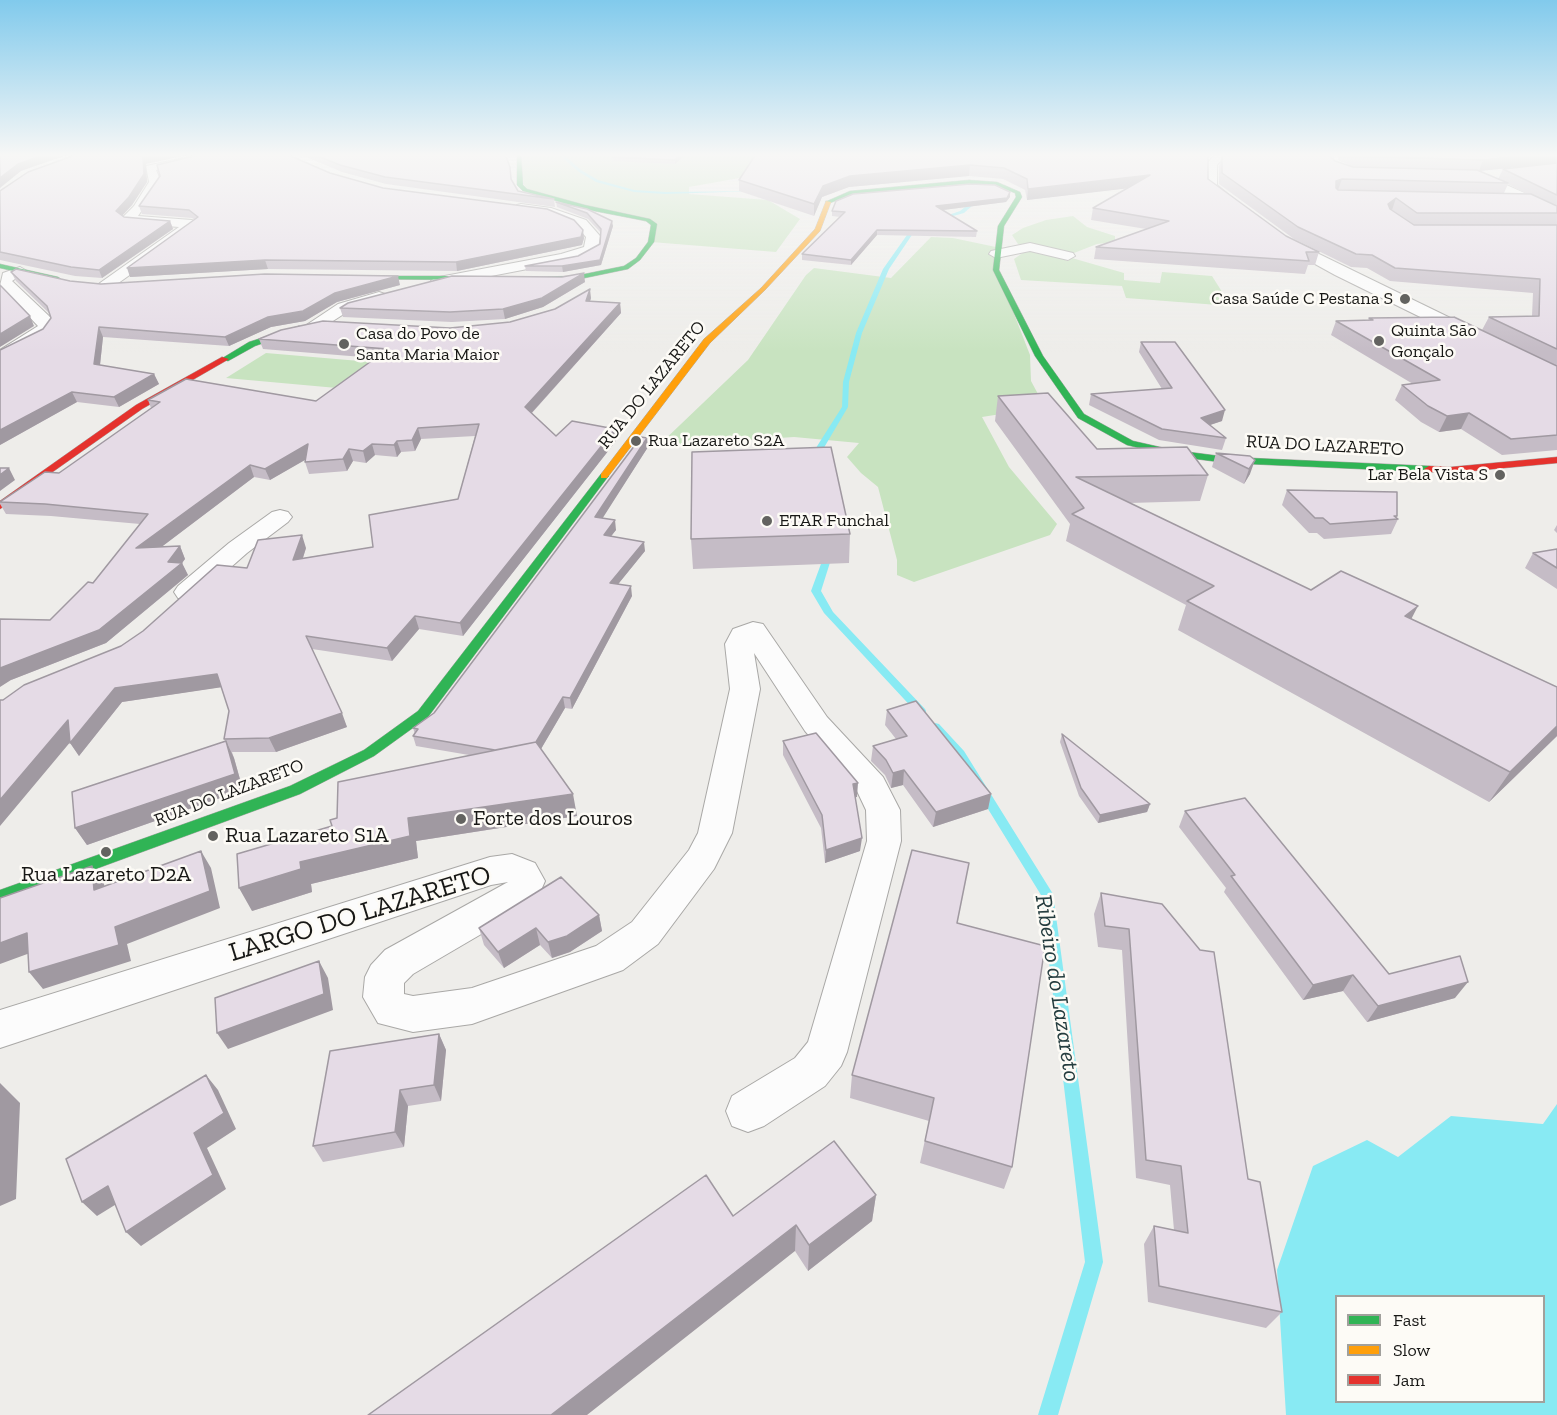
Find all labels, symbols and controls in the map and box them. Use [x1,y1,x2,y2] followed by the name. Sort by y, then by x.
[1211,288,1393,310] place label: Casa Saúde C Pestana S
[1398,292,1412,306] marker: Casa Saúde C Pestana S
[594,317,710,453] street label: RUA DO LAZARETO
[1391,320,1477,362] place label: Quinta São Gonçalo
[356,323,500,366] place label: Casa do Povo de Santa Maria Maior
[1372,334,1386,348] marker: Quinta São Gonçalo
[337,337,351,351] marker: Casa do Povo de Santa Maria Maior
[648,430,784,452] place label: Rua Lazareto S2A
[1246,431,1404,461] street label: RUA DO LAZARETO
[629,434,643,448] marker: Rua Lazareto S2A
[1368,464,1488,486] place label: Lar Bela Vista S
[1493,468,1507,482] marker: Lar Bela Vista S
[779,510,889,532] place label: ETAR Funchal
[760,514,774,528] marker: ETAR Funchal
[151,755,307,831] street label: RUA DO LAZARETO
[473,806,633,832] place label: Forte dos Louros
[454,812,468,826] marker: Forte dos Louros
[225,823,388,849] place label: Rua Lazareto S1A
[206,829,220,843] marker: Rua Lazareto S1A
[99,845,113,859] marker: Rua Lazareto D2A
[225,859,495,969] street label: LARGO DO LAZARETO
[21,862,191,888] place label: Rua Lazareto D2A
[1028,892,1086,1084] water label: Ribeiro do Lazareto
[1335,1295,1545,1403] legend
[1393,1309,1426,1331] text: Fast
[1393,1339,1430,1361] text: Slow
[1393,1369,1425,1391] text: Jam

